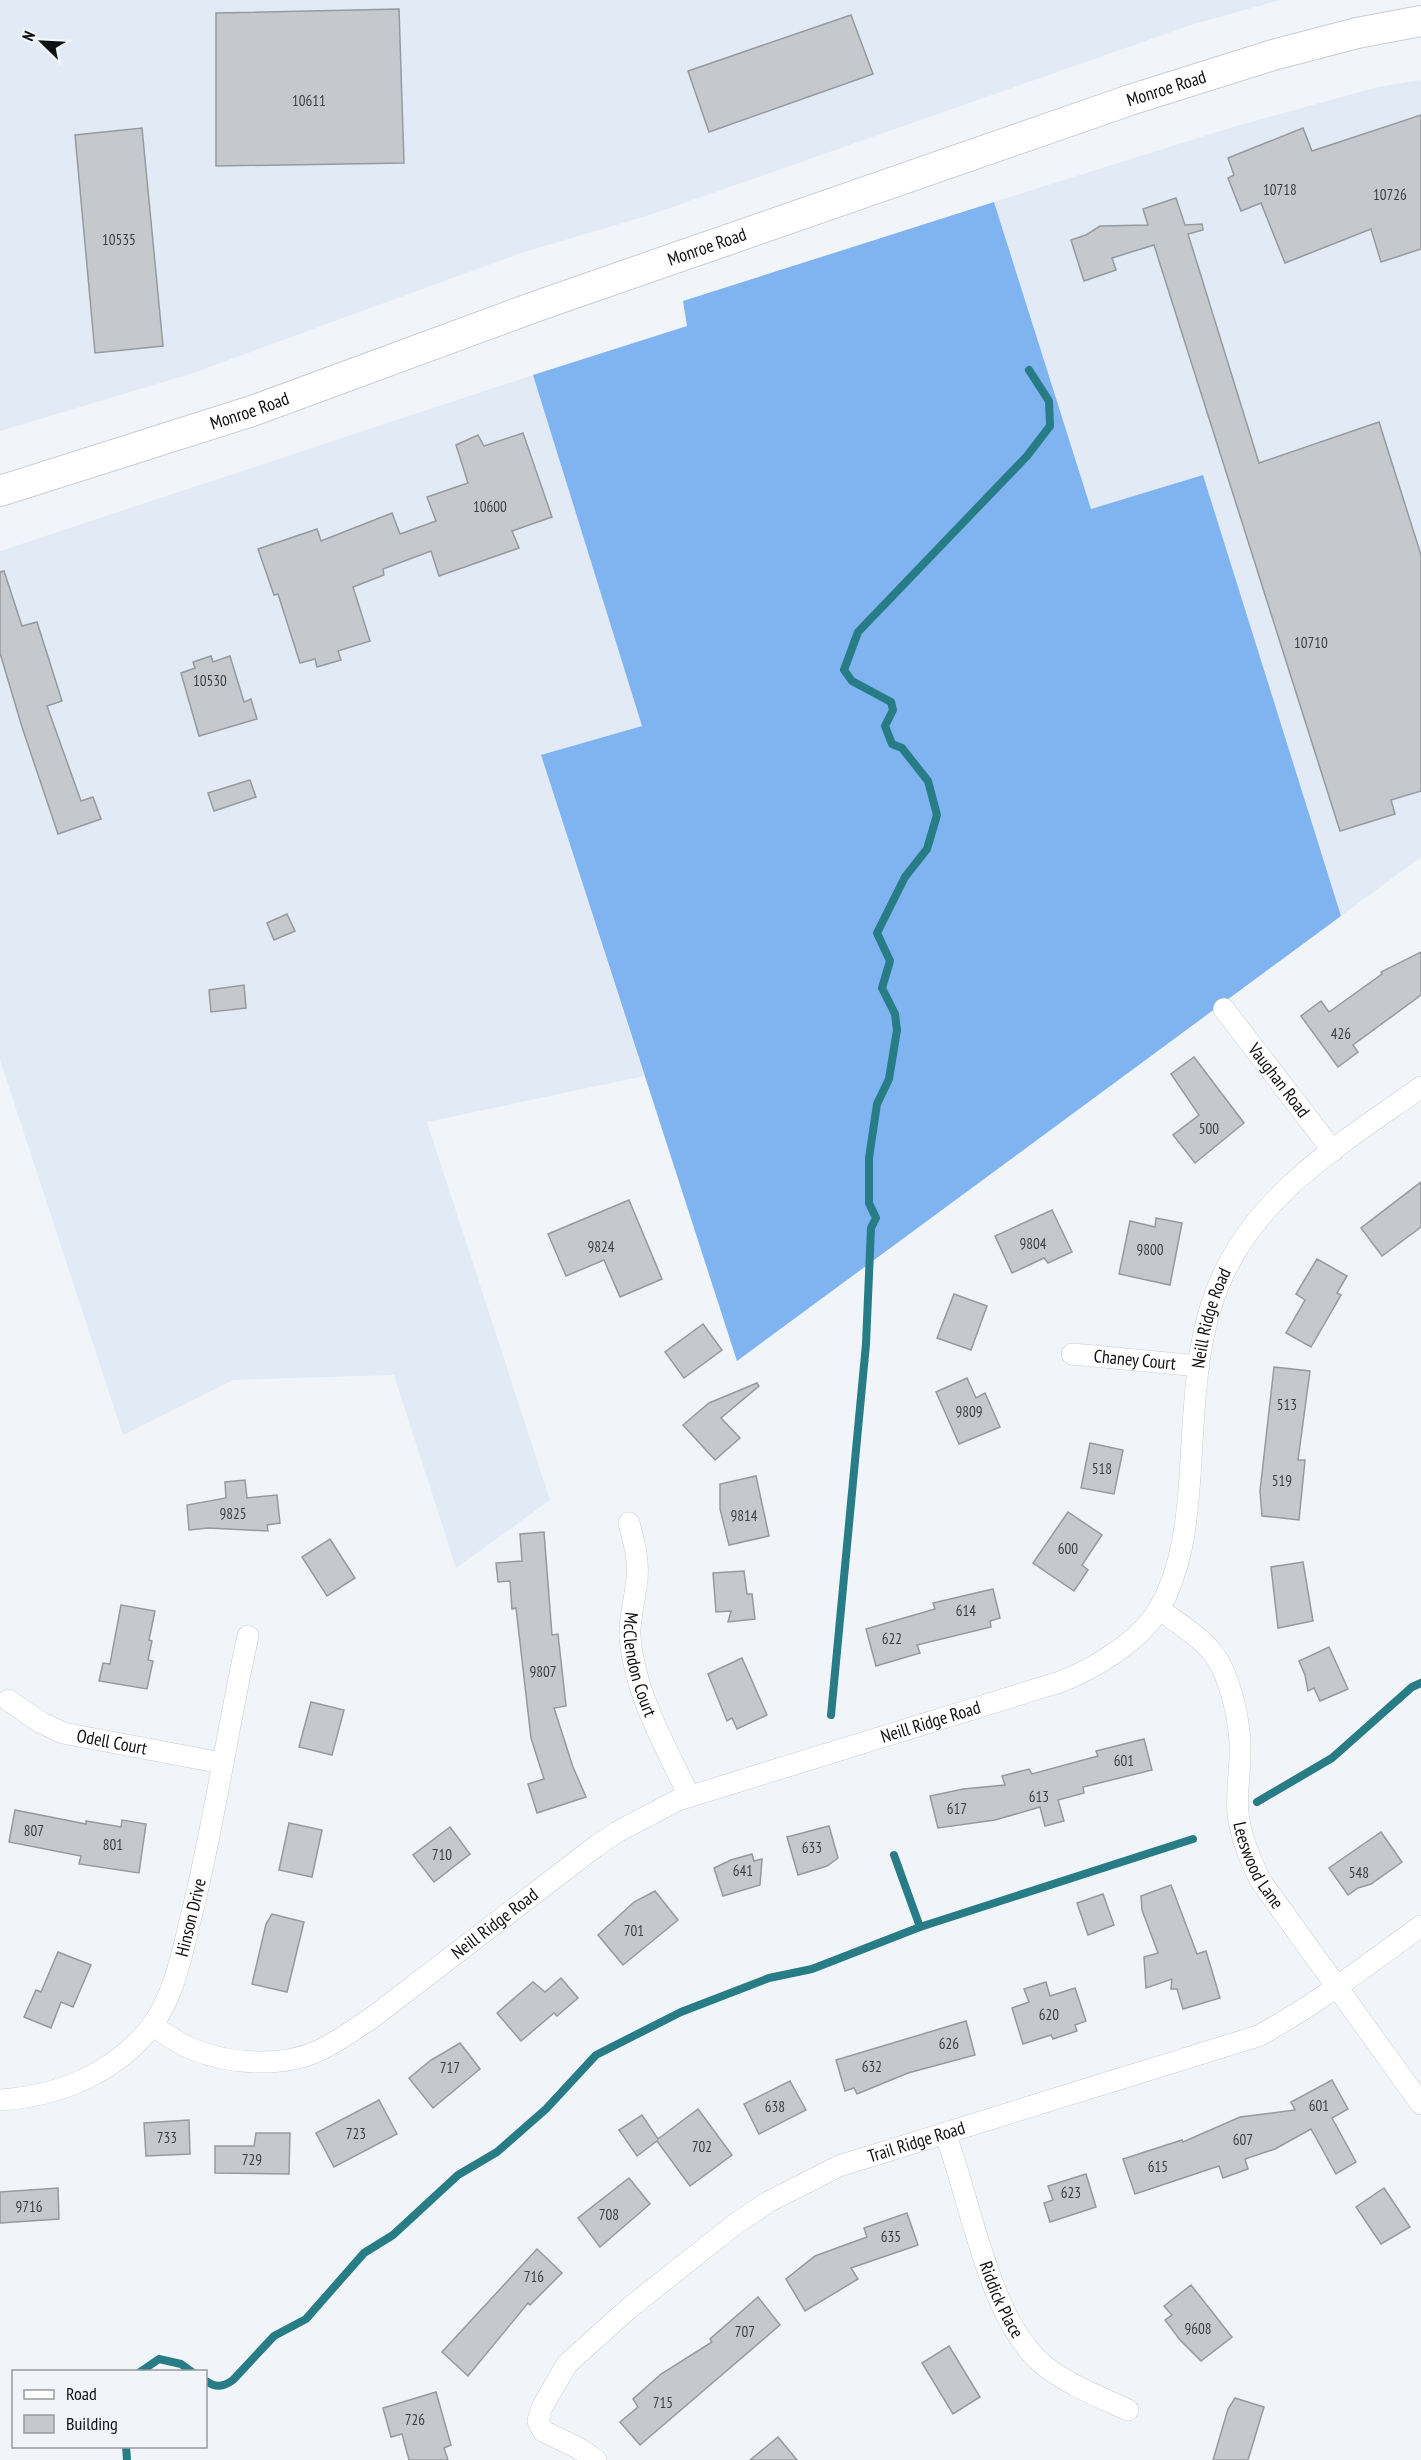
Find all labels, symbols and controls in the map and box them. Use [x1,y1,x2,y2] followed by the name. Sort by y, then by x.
[12,12,72,72] north arrow
[17,28,39,44] text: N
[1124,65,1209,111] street label: Monroe Road
[292,91,326,110] house number: 10611
[1263,180,1297,199] house number: 10718
[1373,185,1407,204] house number: 10726
[664,222,749,271] street label: Monroe Road
[102,230,136,249] house number: 10535
[207,387,292,435] street label: Monroe Road
[473,497,507,516] house number: 10600
[1294,633,1328,652] house number: 10710
[193,671,227,690] house number: 10530
[1331,1024,1351,1043] house number: 426
[1243,1037,1315,1122] street label: Vaughan Road
[1199,1119,1219,1138] house number: 500
[1019,1234,1047,1253] house number: 9804
[587,1237,615,1256] house number: 9824
[1136,1240,1164,1259] house number: 9800
[1186,1264,1236,1370] street label: Neill Ridge Road
[1093,1344,1177,1375] street label: Chaney Court
[1277,1395,1297,1414] house number: 513
[955,1402,983,1421] house number: 9809
[1092,1459,1112,1478] house number: 518
[1272,1471,1292,1490] house number: 519
[219,1504,247,1523] house number: 9825
[730,1506,758,1525] house number: 9814
[1058,1539,1078,1558] house number: 600
[956,1601,976,1620] house number: 614
[619,1611,662,1720] street label: McClendon Court
[882,1629,902,1648] house number: 622
[529,1662,557,1681] house number: 9807
[878,1695,983,1748] street label: Neill Ridge Road
[75,1724,149,1760] street label: Odell Court
[1114,1751,1134,1770] house number: 601
[1029,1787,1049,1806] house number: 613
[947,1799,967,1818] house number: 617
[1228,1820,1289,1913] street label: Leeswood Lane
[24,1821,44,1840] house number: 807
[103,1835,123,1854] house number: 801
[802,1838,822,1857] house number: 633
[432,1845,452,1864] house number: 710
[733,1861,753,1880] house number: 641
[1349,1863,1369,1882] house number: 548
[170,1876,211,1959] street label: Hinson Drive
[446,1883,543,1964] street label: Neill Ridge Road
[624,1921,644,1940] house number: 701
[1039,2005,1059,2024] house number: 620
[939,2034,959,2053] house number: 626
[862,2057,882,2076] house number: 632
[440,2058,460,2077] house number: 717
[1309,2096,1329,2115] house number: 601
[765,2097,785,2116] house number: 638
[865,2116,968,2167] street label: Trail Ridge Road
[346,2124,366,2143] house number: 723
[157,2128,177,2147] house number: 733
[1233,2130,1253,2149] house number: 607
[692,2137,712,2156] house number: 702
[242,2150,262,2169] house number: 729
[1148,2157,1168,2176] house number: 615
[1061,2183,1081,2202] house number: 623
[15,2197,43,2216] house number: 9716
[599,2205,619,2224] house number: 708
[881,2227,901,2246] house number: 635
[975,2258,1029,2342] street label: Riddick Place
[524,2267,544,2286] house number: 716
[1184,2319,1212,2338] house number: 9608
[735,2322,755,2341] house number: 707
[12,2370,207,2448] legend
[66,2382,97,2405] text: Road
[653,2393,673,2412] house number: 715
[405,2410,425,2429] house number: 726
[66,2412,118,2435] text: Building

